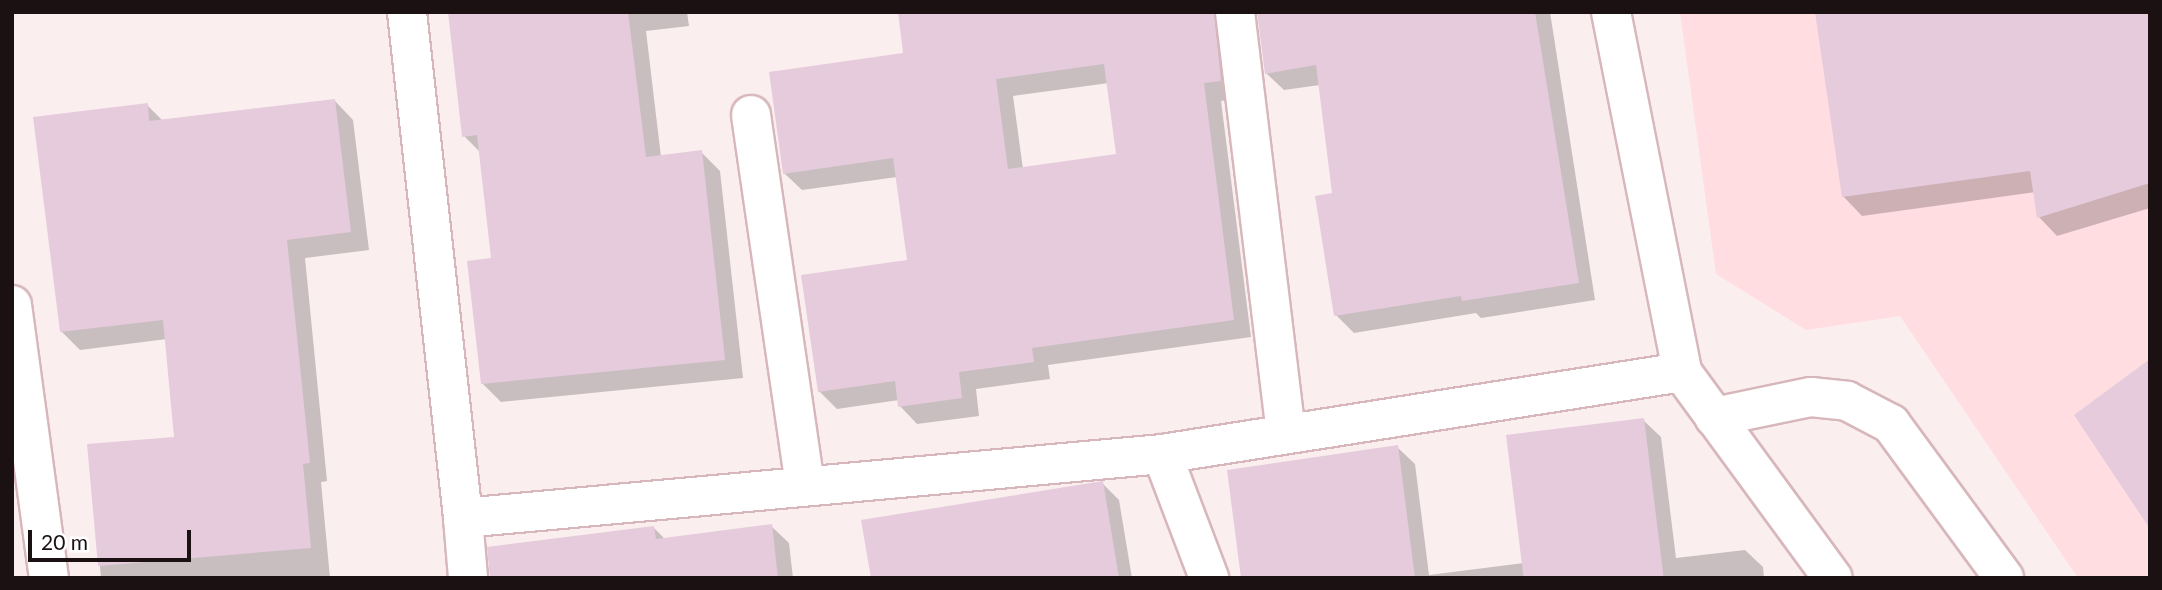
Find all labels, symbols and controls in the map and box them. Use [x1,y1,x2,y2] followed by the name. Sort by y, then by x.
[32,516,194,560] scale bar
[41,529,88,554] text: 20 m

